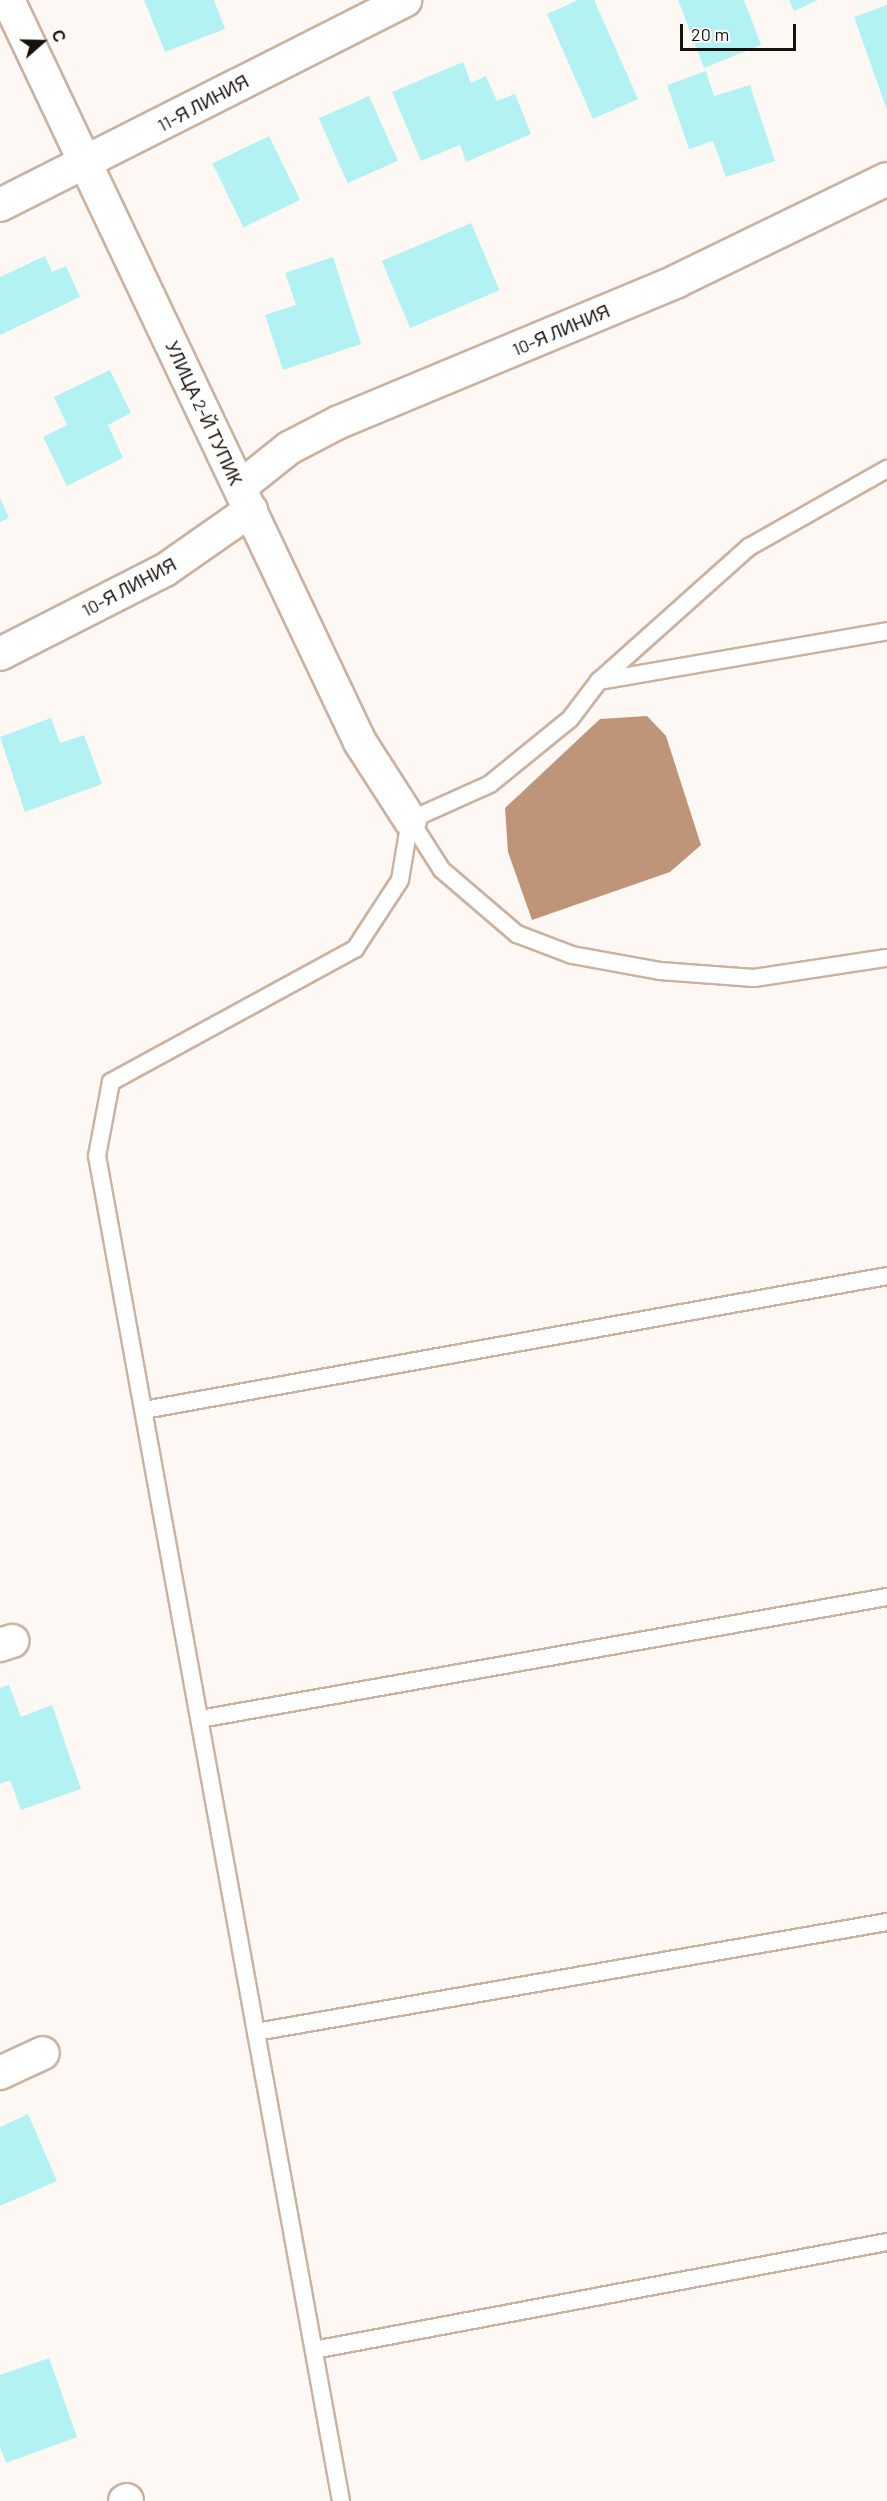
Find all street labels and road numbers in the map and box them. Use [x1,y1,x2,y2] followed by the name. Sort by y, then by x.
[154,70,252,136] street label: 11-Я ЛИНИЯ
[509,300,613,360] street label: 10-Я ЛИНИЯ
[161,337,247,489] street label: УЛИЦА 2-Й ТУПИК
[78,553,180,621] street label: 10-Я ЛИНИЯ

